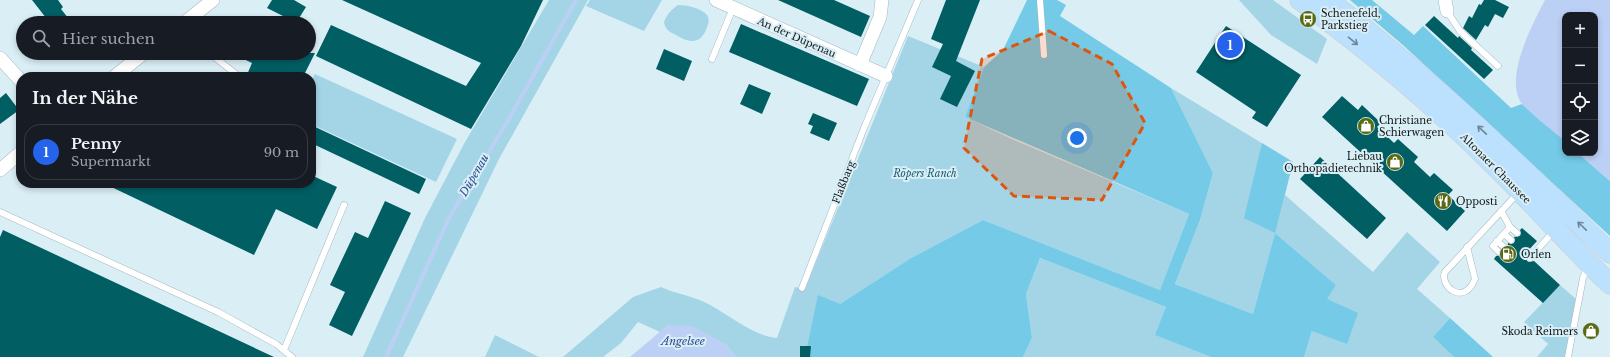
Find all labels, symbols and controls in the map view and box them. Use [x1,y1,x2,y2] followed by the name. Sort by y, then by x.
[1321,7,1381,32] place label: Schenefeld, Parkstieg
[1298,9,1318,29] bus stop icon: Schenefeld, Parkstieg
[1562,12,1598,156] map controls
[1562,12,1598,48] button: +
[755,14,838,61] street label: An der Düpenau
[16,16,316,60] search box
[30,27,52,49] icon: search
[62,29,155,48] text: Hier suchen
[1217,30,1243,60] pin: 1
[1348,36,1359,45] one-way arrow
[1562,48,1598,84] button: −
[1562,84,1598,120] button: locate
[32,88,138,109] text: In der Nähe
[1379,114,1444,139] place label: Christiane Schierwagen
[1356,116,1376,136] shop icon: Christiane Schierwagen
[1562,120,1598,156] button: layers
[1478,126,1488,135] one-way arrow
[1067,128,1087,148] your location
[1457,130,1534,207] street label: Altonaer Chaussee
[71,134,121,153] text: Penny
[43,144,49,161] text: 1
[264,144,299,161] text: 90 m
[1284,150,1383,175] place label: Liebau Orthopädietechnik
[456,151,492,200] water label: Düpenau
[1385,152,1405,172] shop icon: Liebau Orthopädietechnik
[71,153,151,170] text: Supermarkt
[829,158,858,206] street label: Flaßbarg
[892,167,957,180] park label: Röpers Ranch
[1433,191,1453,211] restaurant icon: Opposti
[1456,195,1498,208] place label: Opposti
[1577,221,1587,231] one-way arrow
[1498,244,1518,264] fuel station icon: Orlen
[1521,248,1551,261] place label: Orlen
[1581,321,1601,341] shop icon: Skoda Reimers
[1501,325,1578,338] place label: Skoda Reimers
[659,334,705,348] water label: Angelsee

